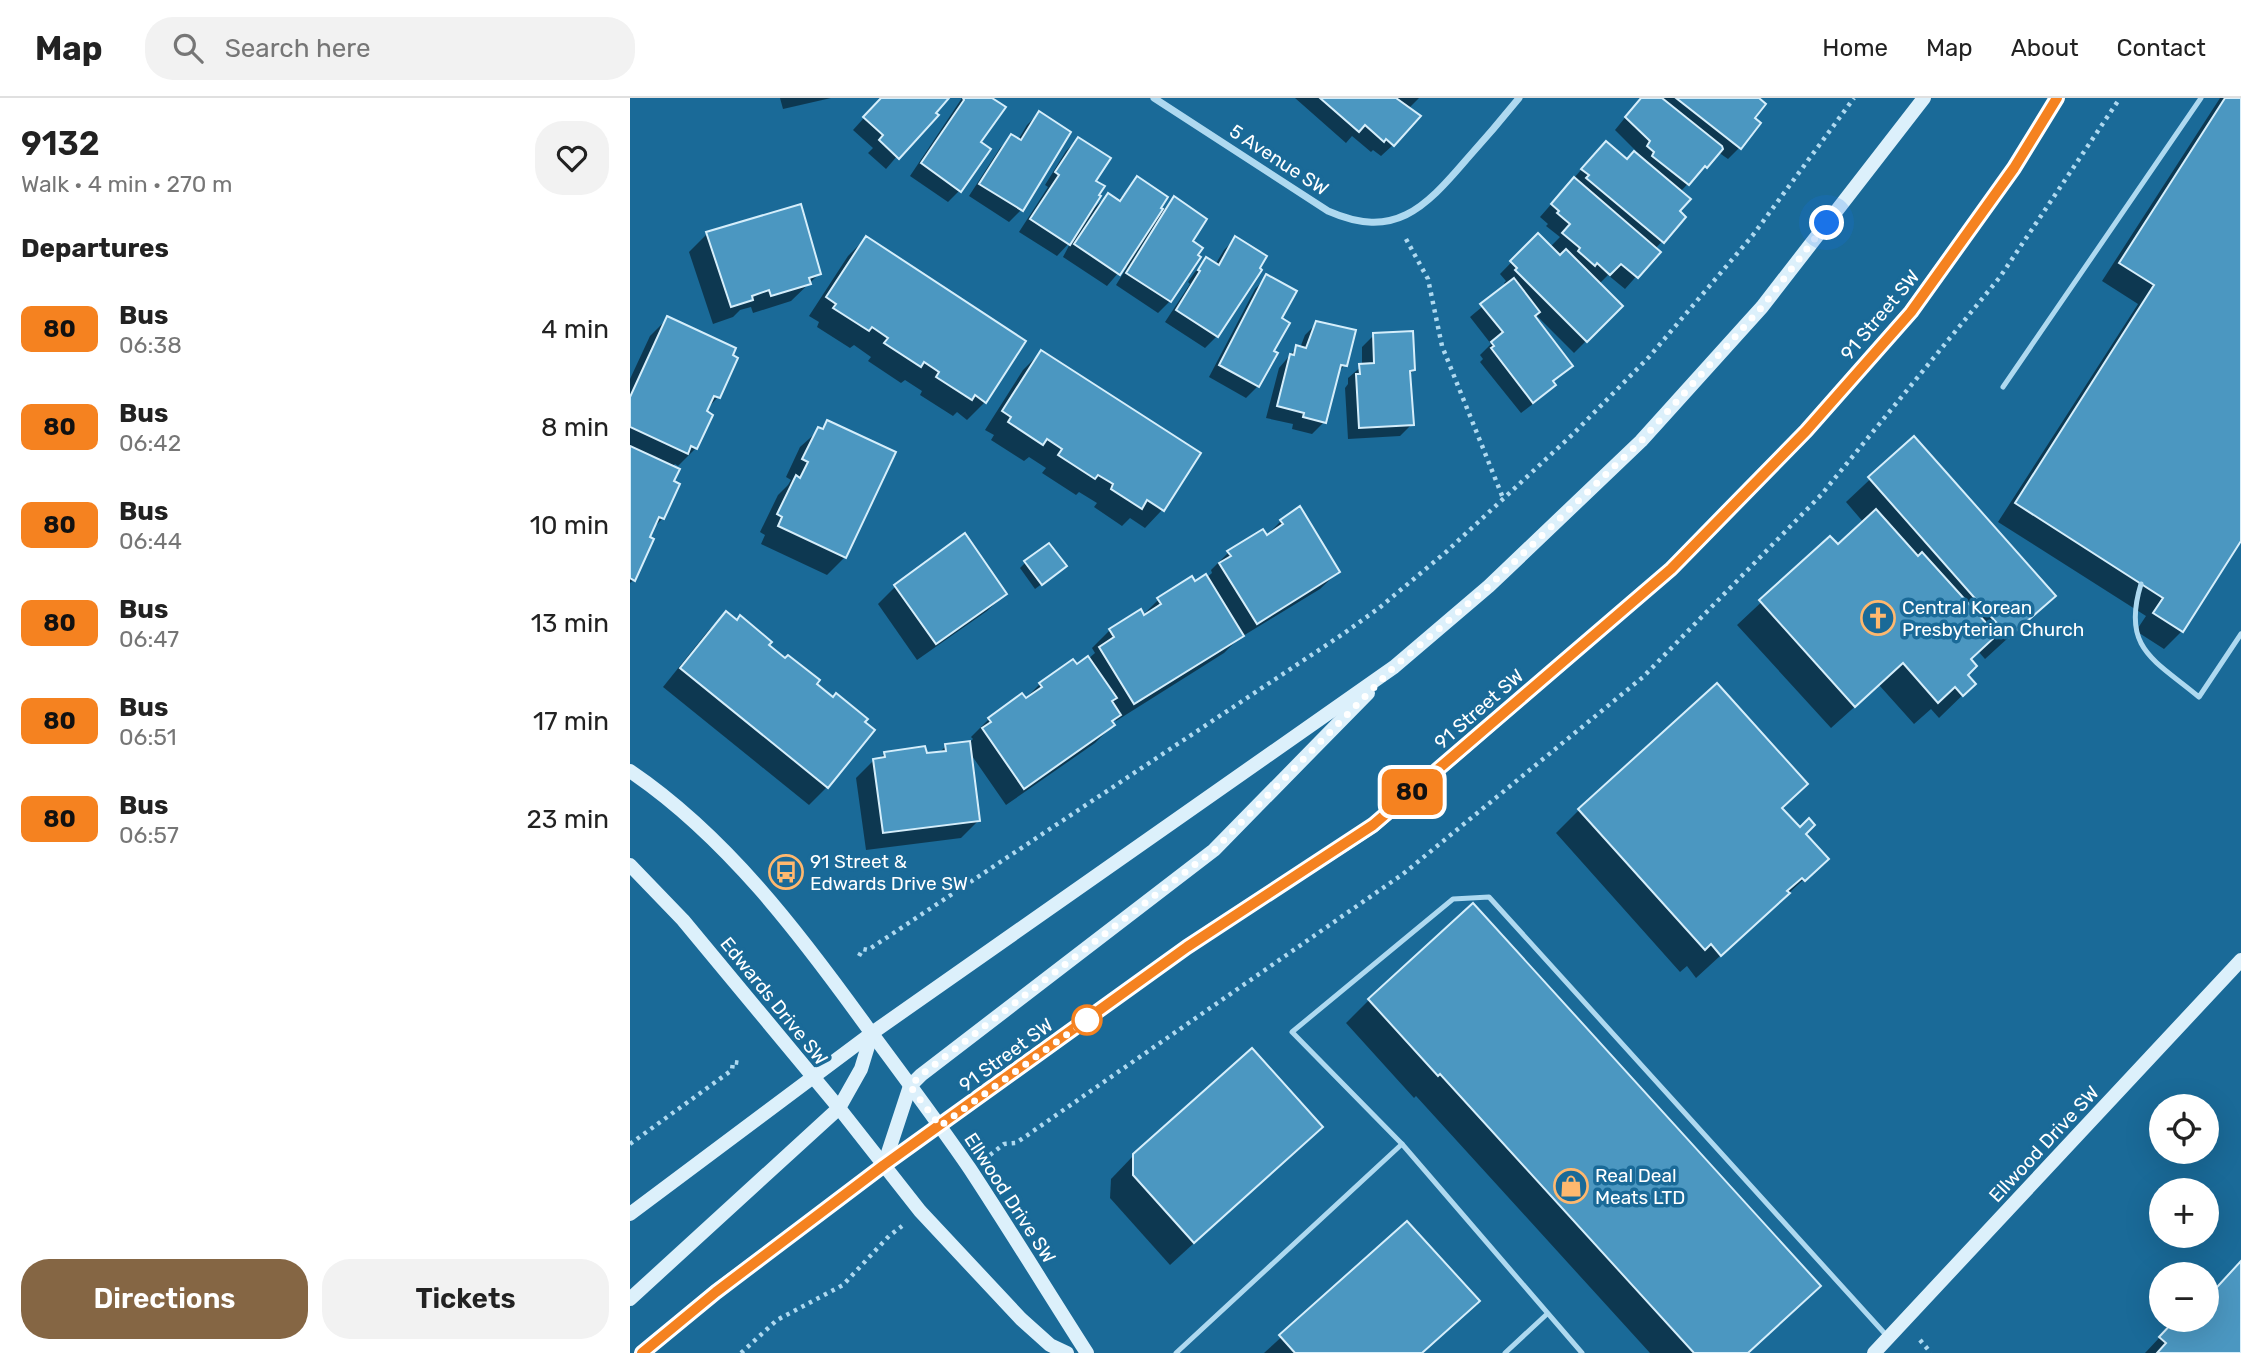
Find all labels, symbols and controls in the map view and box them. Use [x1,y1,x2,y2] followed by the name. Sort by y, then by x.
[145,17,635,80] search box
[35,29,103,68] text: Map
[169,29,207,67] icon: search
[225,33,370,64] text: Search here
[1822,34,1888,62] text: Home
[1926,34,1973,62] text: Map
[2011,34,2079,62] text: About
[2117,34,2206,62] text: Contact
[1225,119,1333,201] street label: 5 Avenue SW
[535,121,609,195] button: heart
[21,124,100,163] text: 9132
[21,170,232,198] text: Walk · 4 min · 270 m
[1809,205,1844,240] your location
[21,233,169,264] text: Departures
[1836,265,1924,365] street label: 91 Street SW
[119,300,168,331] text: Bus
[541,314,609,345] text: 4 min
[43,315,76,343] text: 80
[119,331,182,359] text: 06:38
[119,398,168,429] text: Bus
[541,412,609,443] text: 8 min
[43,413,76,441] text: 80
[119,429,181,457] text: 06:42
[119,496,168,527] text: Bus
[530,510,609,541] text: 10 min
[43,511,76,539] text: 80
[119,527,182,555] text: 06:44
[119,594,168,625] text: Bus
[1902,596,2084,641] place label: Central Korean Presbyterian Church
[1859,599,1897,637] church icon: Central Korean Presbyterian Church
[531,608,609,639] text: 13 min
[43,609,76,637] text: 80
[119,625,179,653] text: 06:47
[1430,664,1528,754] street label: 91 Street SW
[119,692,168,723] text: Bus
[533,706,609,737] text: 17 min
[43,707,76,735] text: 80
[119,723,177,751] text: 06:51
[1380,769,1444,815] line badge: 80
[1396,778,1428,806] text: 80
[119,790,168,821] text: Bus
[527,804,609,835] text: 23 min
[43,805,76,833] text: 80
[119,821,179,849] text: 06:57
[810,850,968,895] place label: 91 Street & Edwards Drive SW
[767,853,805,891] bus stop icon: 91 Street & Edwards Drive SW
[715,932,833,1070] street label: Edwards Drive SW
[1072,1005,1102,1035] unlabelled marker
[955,1013,1057,1097] street label: 91 Street SW
[1984,1081,2104,1207] street label: Ellwood Drive SW
[2149,1094,2219,1332] map controls
[2149,1094,2219,1164] button: locate
[959,1129,1061,1267] street label: Ellwood Drive SW
[1595,1164,1685,1209] place label: Real Deal Meats LTD
[1552,1167,1590,1205] shop icon: Real Deal Meats LTD
[2149,1178,2219,1248] button: +
[21,1259,308,1339] button: Directions
[322,1259,609,1339] button: Tickets
[2149,1262,2219,1332] button: −

